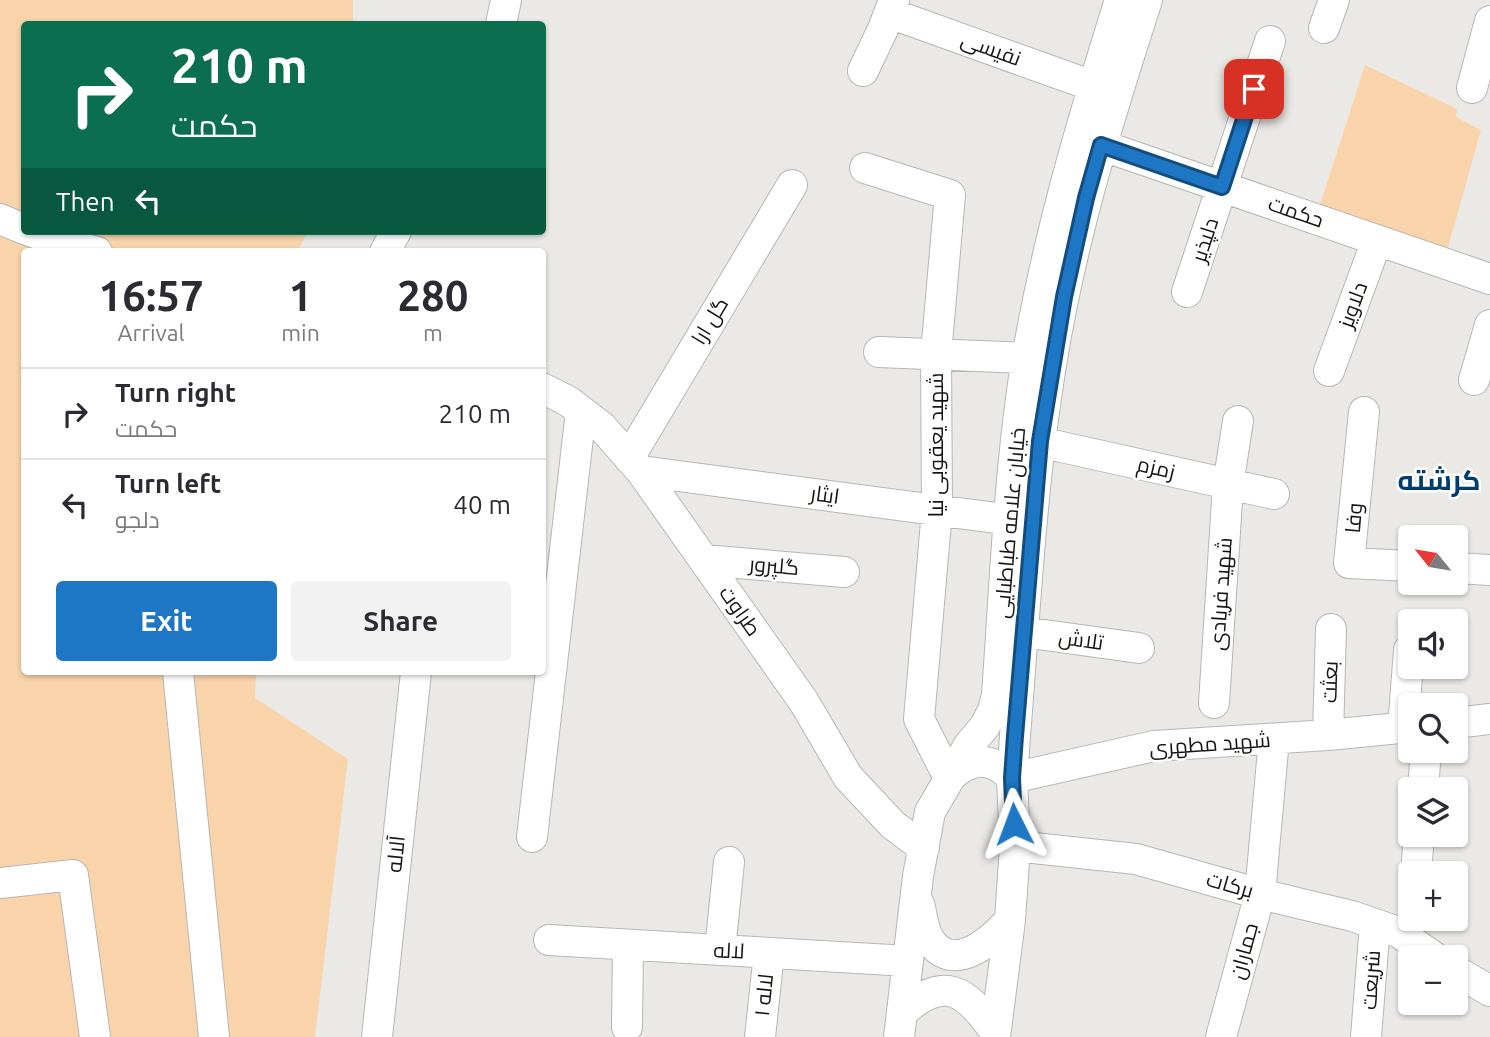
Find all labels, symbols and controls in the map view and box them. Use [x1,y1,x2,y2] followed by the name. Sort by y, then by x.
[958,26,1024,72] street label: نفیسی
[171,37,308,92] text: 210 m
[56,49,147,140] icon: right
[1224,59,1284,119] pin
[1235,70,1273,108] icon: arrive
[171,107,258,143] text: حکمت
[129,182,167,220] icon: left
[56,187,115,216] text: Then
[1266,190,1327,232] street label: حکمت
[1185,214,1224,266] street label: دلپذیر
[99,272,204,319] text: 16:57
[289,272,312,319] text: 1
[397,272,468,319] text: 280
[1332,278,1372,332] street label: دلاویز
[686,293,734,349] street label: گل ارا
[118,320,185,345] text: Arrival
[281,320,320,345] text: min
[423,320,443,345] text: m
[923,373,949,517] street label: شهید یعقوبی نیا
[115,378,236,407] text: Turn right
[56,395,94,433] icon: right
[439,399,511,428] text: 210 m
[115,416,177,441] text: حکمت
[989,426,1031,620] street label: خیابان علامه طباطبایی
[1134,451,1178,486] street label: زمزم
[1397,464,1481,497] district label: کرشته
[115,469,221,498] text: Turn left
[808,480,841,509] street label: ایثار
[56,486,94,524] icon: left
[453,490,511,519] text: 40 m
[1340,502,1367,534] street label: وفا
[115,507,160,532] text: دلجو
[1398,525,1468,595] north arrow
[1398,525,1468,1015] map controls
[1204,537,1238,651] street label: شهید فریادی
[747,551,800,582] street label: گلپرور
[56,581,277,661] button: Exit
[291,581,511,661] button: Share
[714,581,767,641] street label: طراوت
[1398,609,1468,679] button: sound
[1057,624,1106,656] street label: تلاش
[1316,660,1342,704] street label: بعثت
[1398,693,1468,763] button: search
[1148,727,1272,761] street label: شهید مطهری
[1398,777,1468,847] button: layers
[977,787,1051,861] position arrow
[381,834,409,874] street label: آلاله
[1398,861,1468,931] button: +
[1204,866,1257,903] street label: برکات
[1224,920,1264,982] street label: جماران
[713,937,745,963] street label: لاله
[1398,945,1468,1015] button: −
[1356,949,1385,1010] street label: شریعت
[749,972,777,1017] street label: لاله ۱

